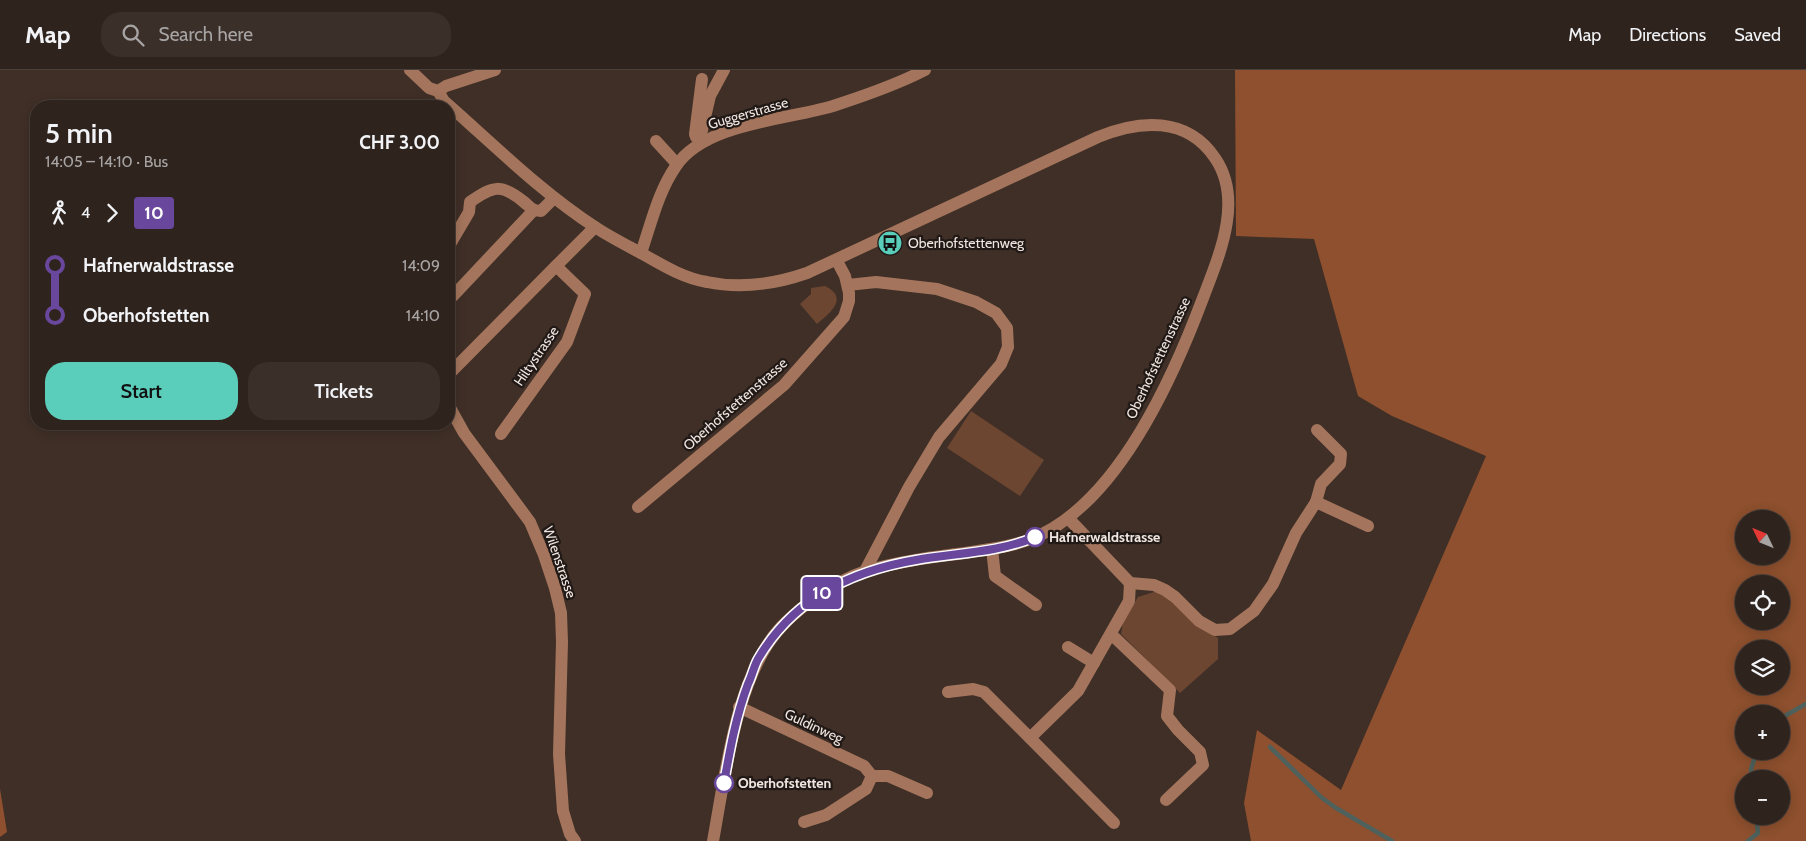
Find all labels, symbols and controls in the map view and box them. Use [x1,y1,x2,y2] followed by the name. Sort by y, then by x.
[101,12,451,57] search box
[25,20,71,49] text: Map
[119,21,147,49] icon: search
[159,23,253,46] text: Search here
[1568,24,1601,46] text: Map
[1629,24,1706,46] text: Directions
[1734,24,1781,46] text: Saved
[706,93,790,133] street label: Guggerstrasse
[45,116,113,150] text: 5 min
[359,131,440,154] text: CHF 3.00
[45,152,168,171] text: 14:05 – 14:10 · Bus
[45,199,73,227] icon: walk
[98,199,126,227] icon: forward
[144,202,164,224] text: 10
[81,203,90,222] text: 4
[877,230,903,256] bus stop icon: Oberhofstettenweg
[908,234,1025,252] place label: Oberhofstettenweg
[83,254,234,277] text: Hafnerwaldstrasse
[402,256,440,275] text: 14:09
[1122,294,1194,422] street label: Oberhofstettenstrasse
[83,304,210,327] text: Oberhofstetten
[406,306,440,325] text: 14:10
[510,323,562,389] street label: Hiltystrasse
[679,354,791,454] street label: Oberhofstettenstrasse
[45,362,238,420] button: Start
[248,362,440,420] button: Tickets
[1735,510,1790,565] north arrow
[1735,510,1790,825] map controls
[539,524,581,600] street label: Wilenstrasse
[1025,527,1045,547] marker: Hafnerwaldstrasse
[1049,528,1160,546] place label: Hafnerwaldstrasse
[1735,575,1790,630] button: locate
[800,577,844,609] line badge: 10
[812,582,832,604] text: 10
[1735,640,1790,695] button: layers
[782,705,847,748] street label: Guldinweg
[1735,705,1790,760] button: +
[1735,770,1790,825] button: −
[714,773,734,793] marker: Oberhofstetten
[738,774,831,792] place label: Oberhofstetten

